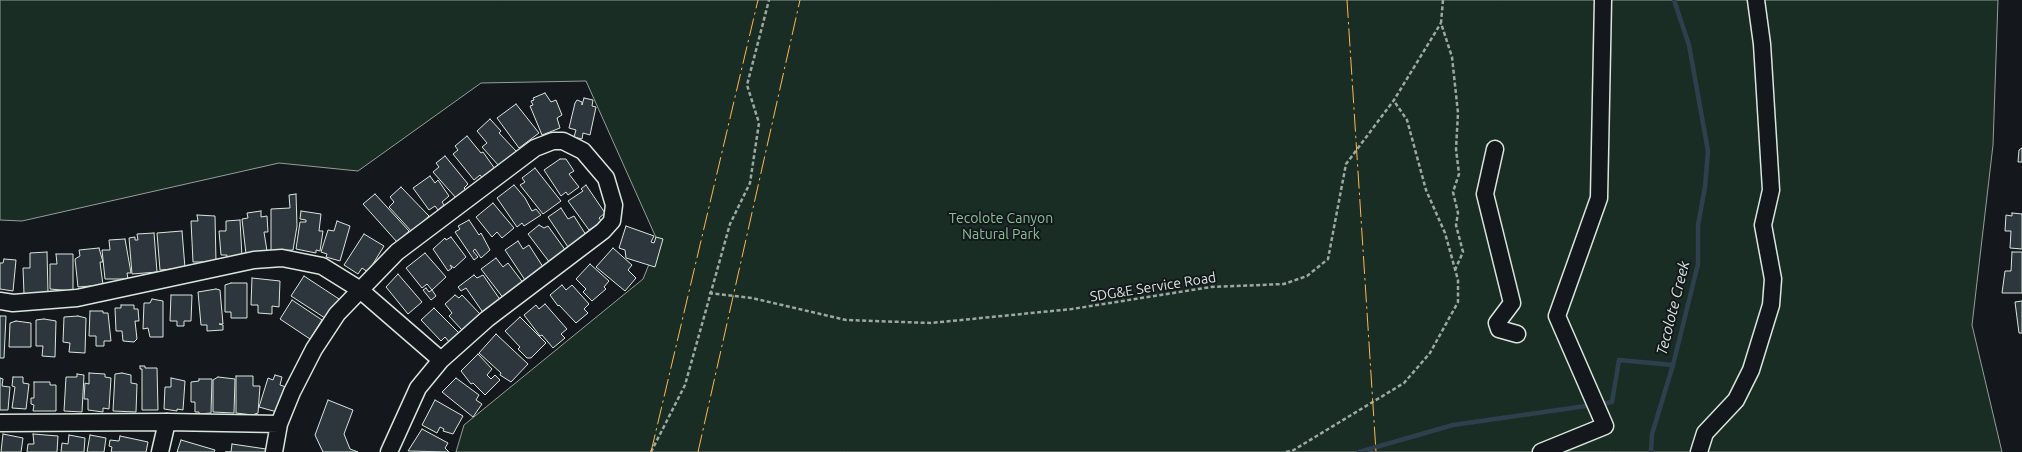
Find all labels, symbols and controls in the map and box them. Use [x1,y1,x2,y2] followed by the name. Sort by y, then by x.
[949,210,1053,242] park label: Tecolote Canyon Natural Park
[1653,259,1693,357] water label: Tecolote Creek
[1089,269,1217,305] street label: SDG&E Service Road

